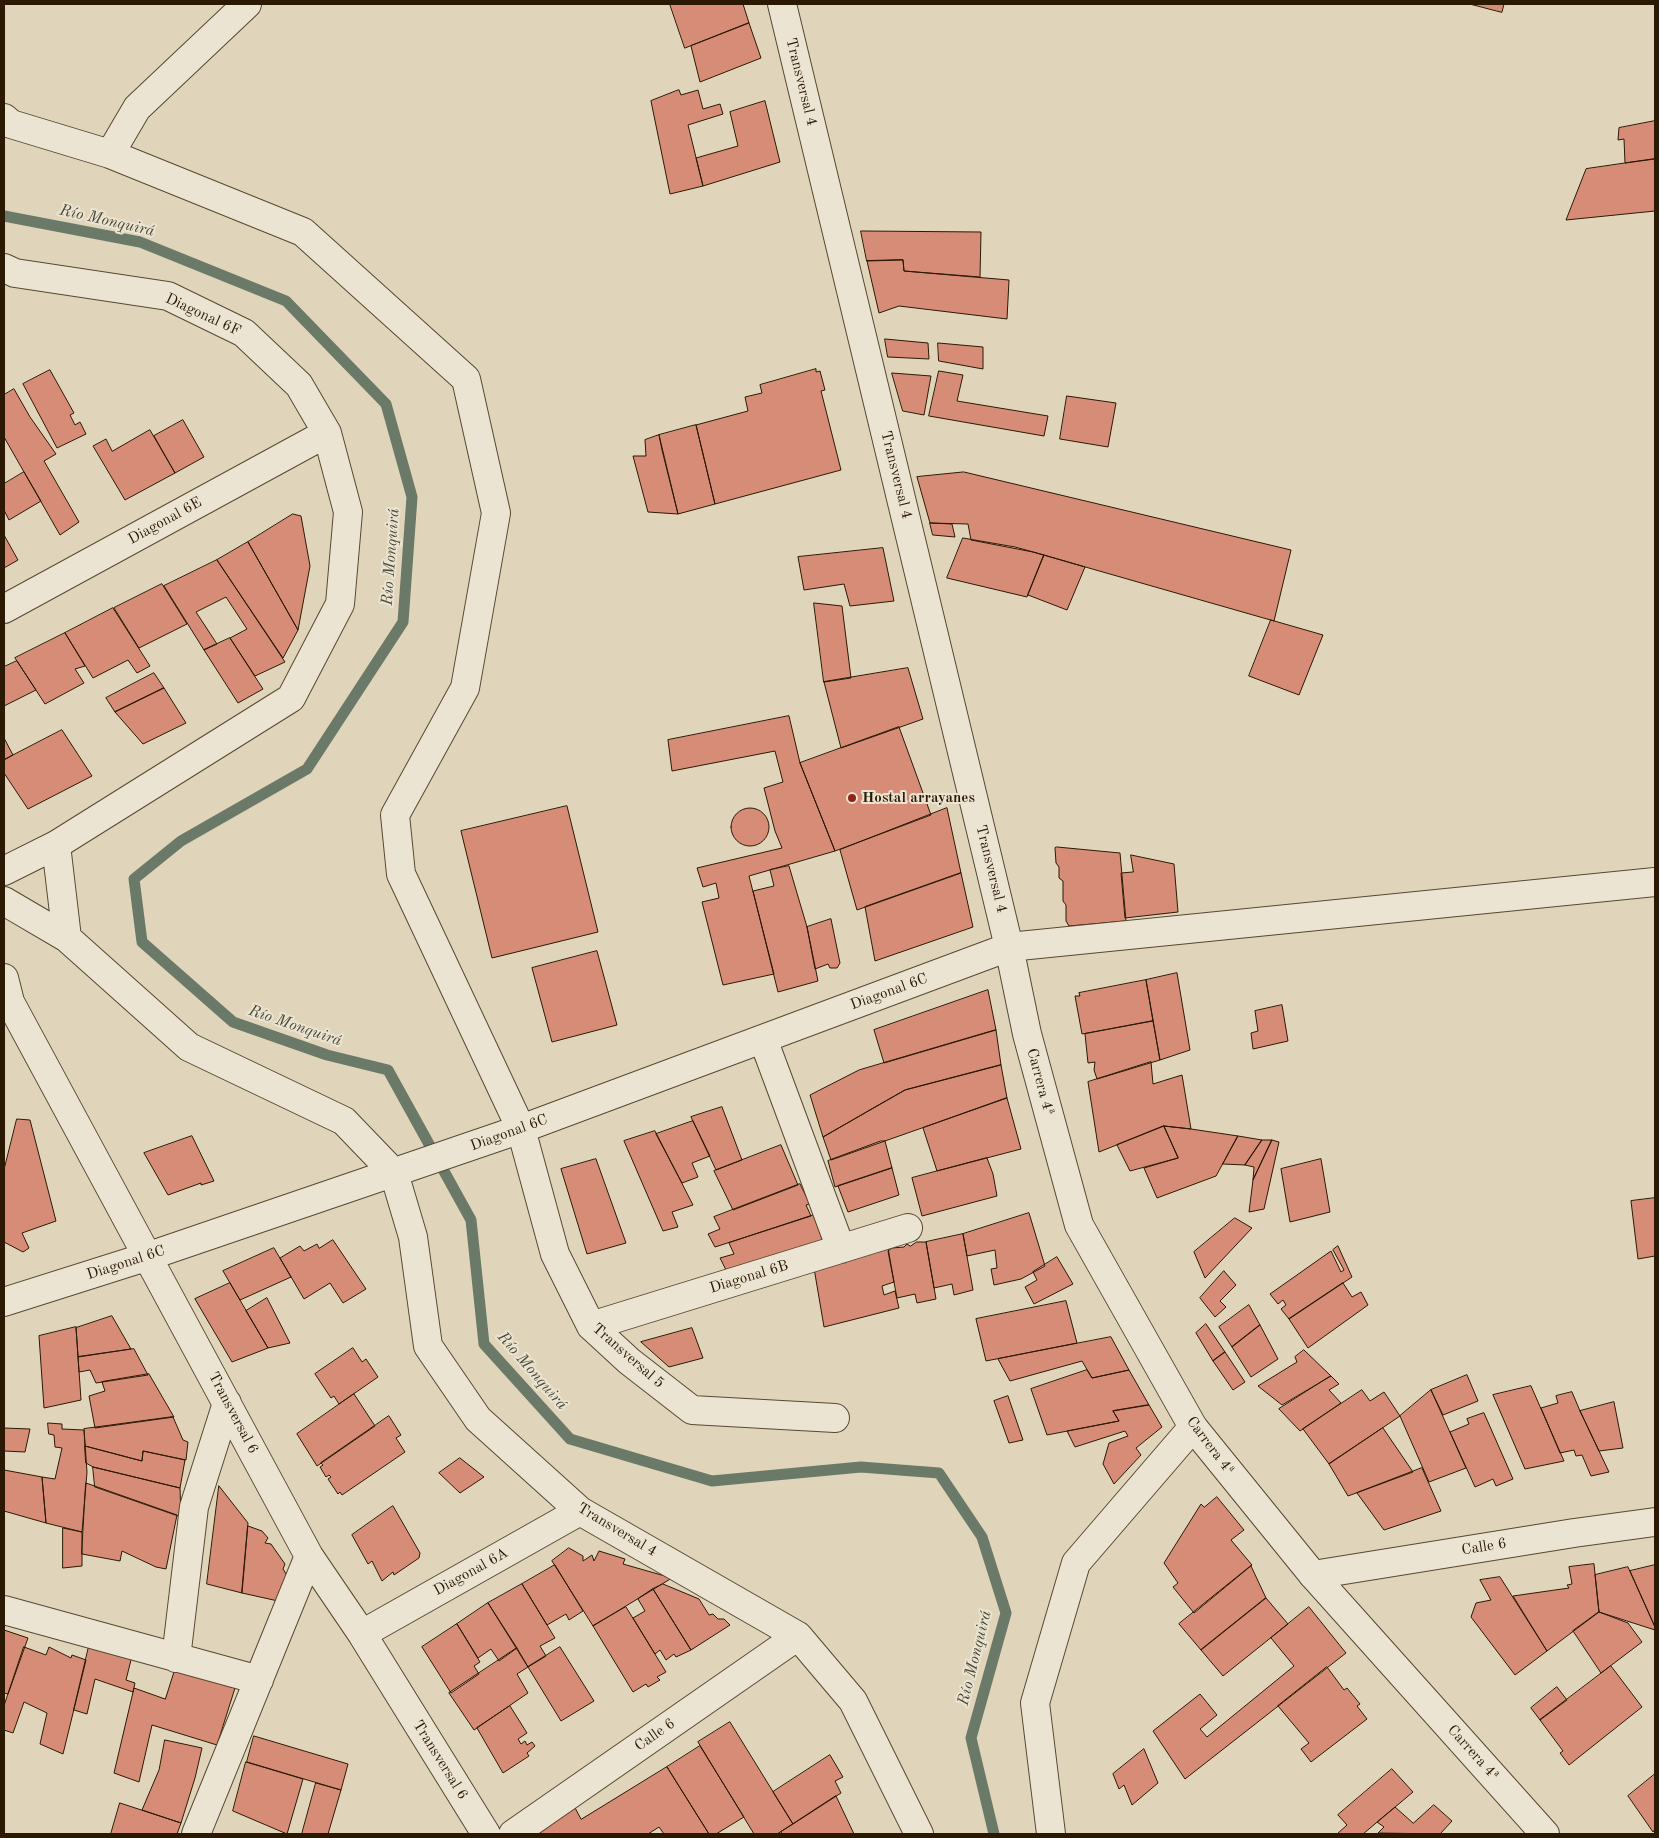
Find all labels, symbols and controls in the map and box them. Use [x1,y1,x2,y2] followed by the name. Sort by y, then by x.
[781,36,821,128] street label: Transversal 4
[57,201,157,241] water label: Río Monquirá
[162,290,244,340] street label: Diagonal 6F
[876,429,916,521] street label: Transversal 4
[125,493,205,549] street label: Diagonal 6E
[378,508,404,606] water label: Río Monquirá
[862,789,975,807] place label: Hostal arrayanes
[846,792,858,804] marker: Hostal arrayanes
[971,823,1011,915] street label: Transversal 4
[848,970,930,1014] street label: Diagonal 6C
[246,1001,344,1051] water label: Río Monquirá
[1022,1046,1058,1118] street label: Carrera 4ª
[468,1111,550,1155] street label: Diagonal 6C
[85,1242,167,1284] street label: Diagonal 6C
[707,1256,791,1298] street label: Diagonal 6B
[588,1320,668,1392] street label: Transversal 5
[493,1328,571,1414] water label: Río Monquirá
[204,1369,262,1457] street label: Transversal 6
[1182,1413,1238,1479] street label: Carrera 4ª
[574,1499,660,1561] street label: Transversal 4
[1460,1535,1508,1559] street label: Calle 6
[431,1544,511,1600] street label: Diagonal 6A
[954,1609,996,1707] water label: Río Monquirá
[631,1715,679,1755] street label: Calle 6
[409,1717,471,1803] street label: Transversal 6
[1443,1721,1503,1785] street label: Carrera 4ª

